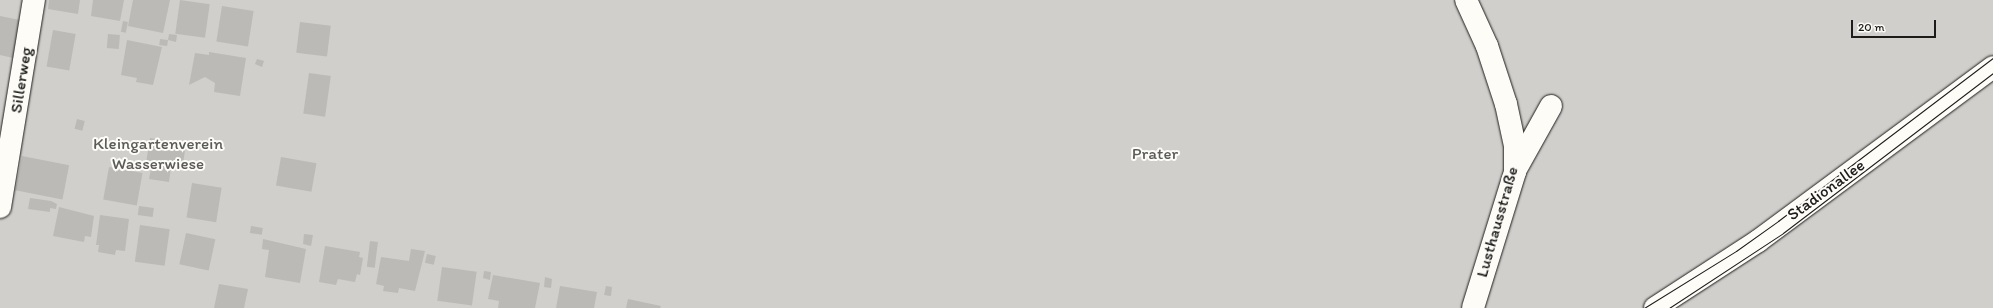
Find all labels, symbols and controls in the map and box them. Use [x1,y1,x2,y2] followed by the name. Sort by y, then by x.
[1853,12,1938,38] scale bar
[1858,20,1885,34] text: 20 m
[6,45,36,115] street label: Sillerweg
[93,134,223,174] park label: Kleingartenverein Wasserwiese
[1132,144,1178,164] park label: Prater
[1783,155,1869,225] street label: Stadionallee
[1471,164,1523,280] street label: Lusthausstraße

